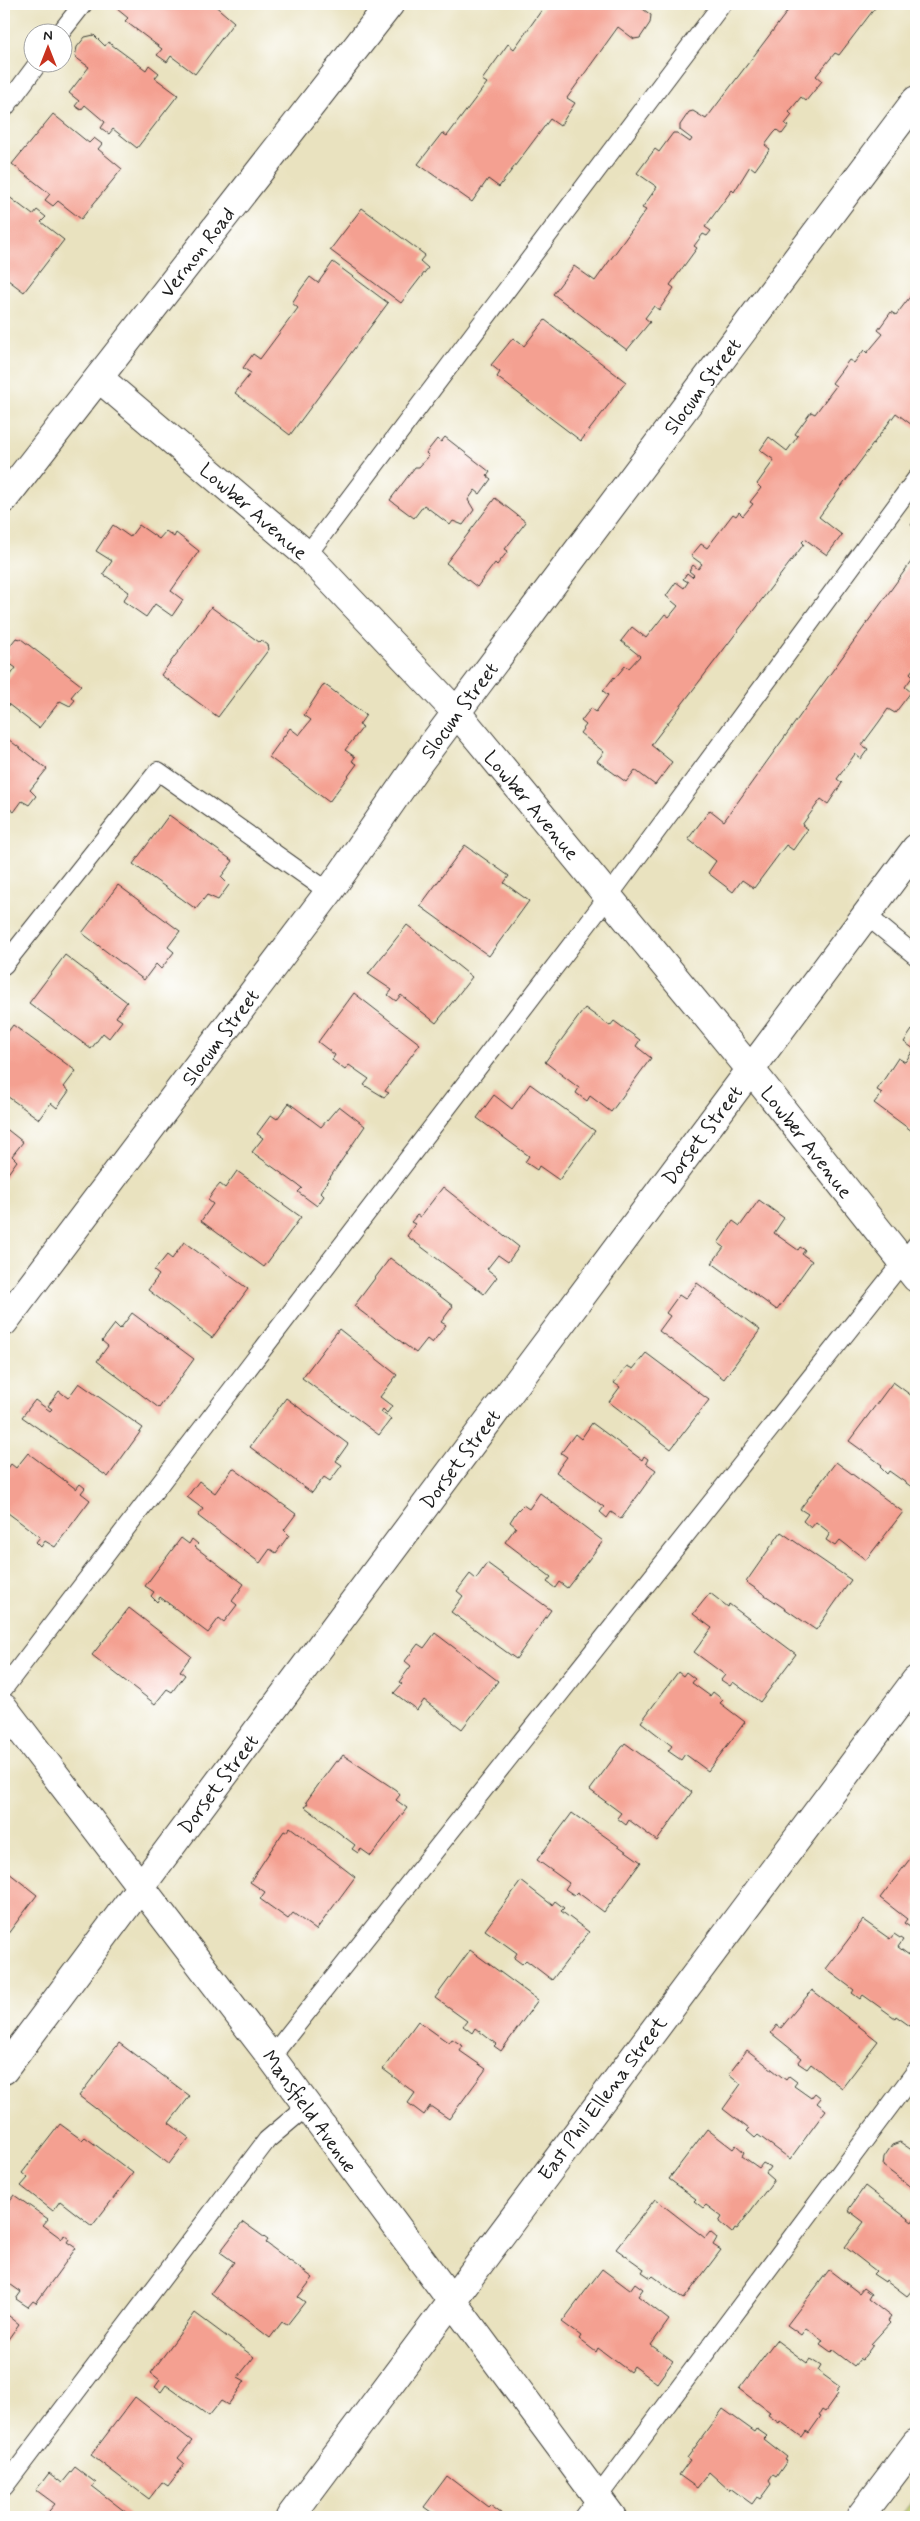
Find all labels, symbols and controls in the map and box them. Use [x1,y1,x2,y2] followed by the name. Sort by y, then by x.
[22,22,72,72] north arrow
[43,27,53,45] text: N
[154,202,242,304] street label: Vernon Road
[658,333,748,441] street label: Slocum Street
[193,458,313,567] street label: Lowber Avenue
[415,657,505,765] street label: Slocum Street
[477,745,585,867] street label: Lowber Avenue
[176,984,266,1092] street label: Slocum Street
[657,1080,750,1191] street label: Dorset Street
[753,1081,858,1205] street label: Lowber Avenue
[415,1404,508,1515] street label: Dorset Street
[173,1729,266,1840] street label: Dorset Street
[533,2011,674,2187] street label: East Phil Ellena Street
[255,2045,363,2179] street label: Mansfield Avenue

